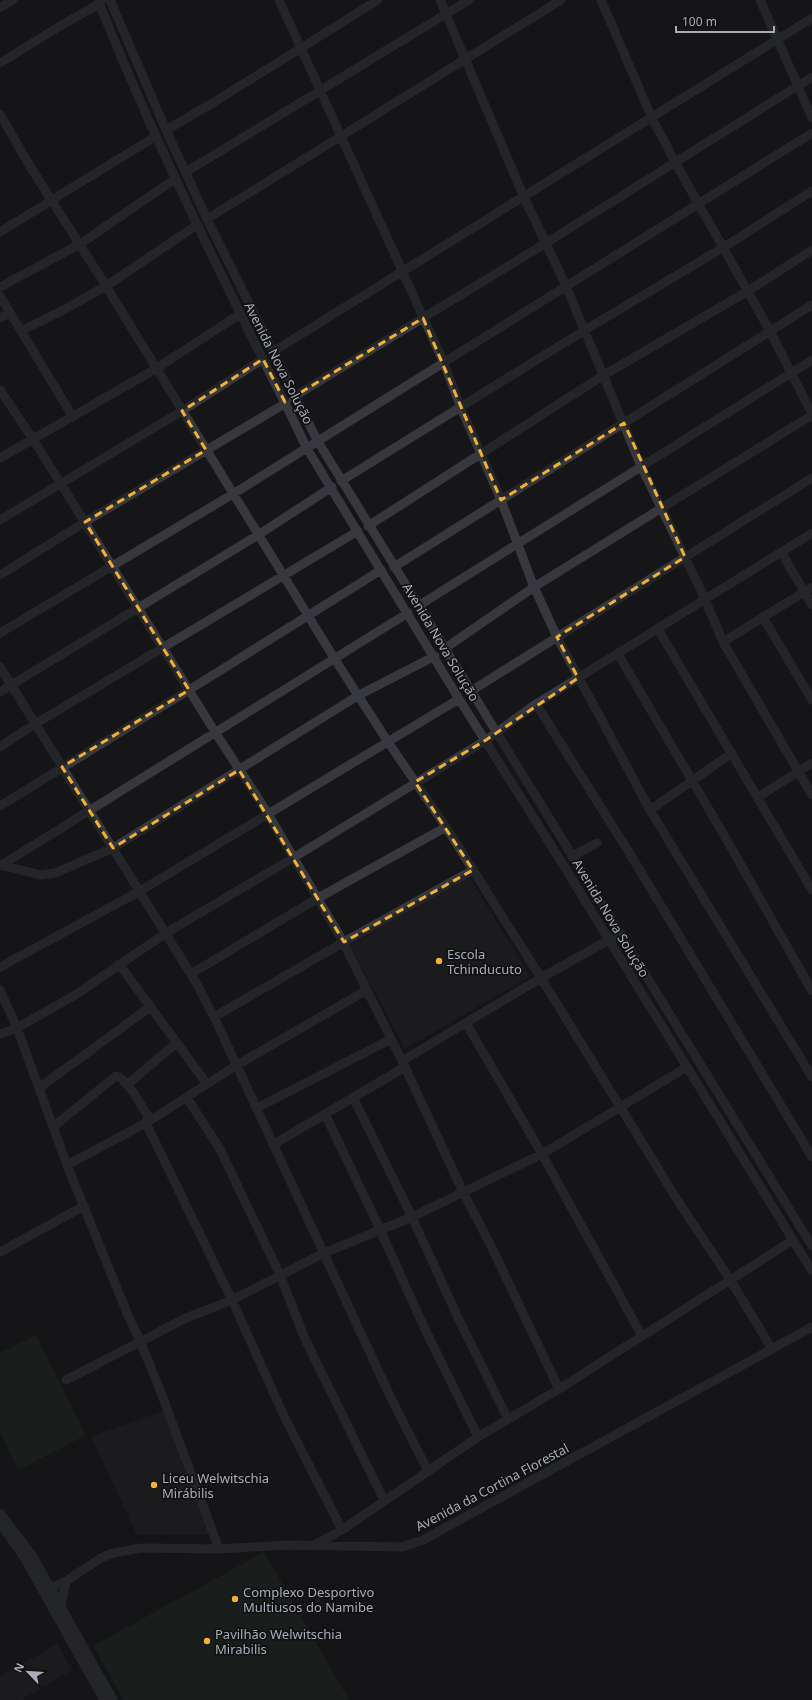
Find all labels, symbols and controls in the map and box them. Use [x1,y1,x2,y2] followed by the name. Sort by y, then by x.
[676,8,774,34] scale bar
[682,13,717,30] text: 100 m
[240,299,318,427] street label: Avenida Nova Solução
[399,580,484,705] street label: Avenida Nova Solução
[569,856,654,981] street label: Avenida Nova Solução
[447,945,522,978] place label: Escola Tchinducuto
[434,956,444,966] marker: Escola Tchinducuto
[412,1439,572,1535] street label: Avenida da Cortina Florestal
[162,1469,269,1502] place label: Liceu Welwitschia Mirábilis
[149,1480,159,1490] marker: Liceu Welwitschia Mirábilis
[243,1583,374,1616] place label: Complexo Desportivo Multiusos do Namibe
[230,1594,240,1604] marker: Complexo Desportivo Multiusos do Namibe
[215,1625,342,1658] place label: Pavilhão Welwitschia Mirabilis
[202,1636,212,1646] marker: Pavilhão Welwitschia Mirabilis
[8,1652,48,1692] north arrow
[10,1660,27,1675] text: N

